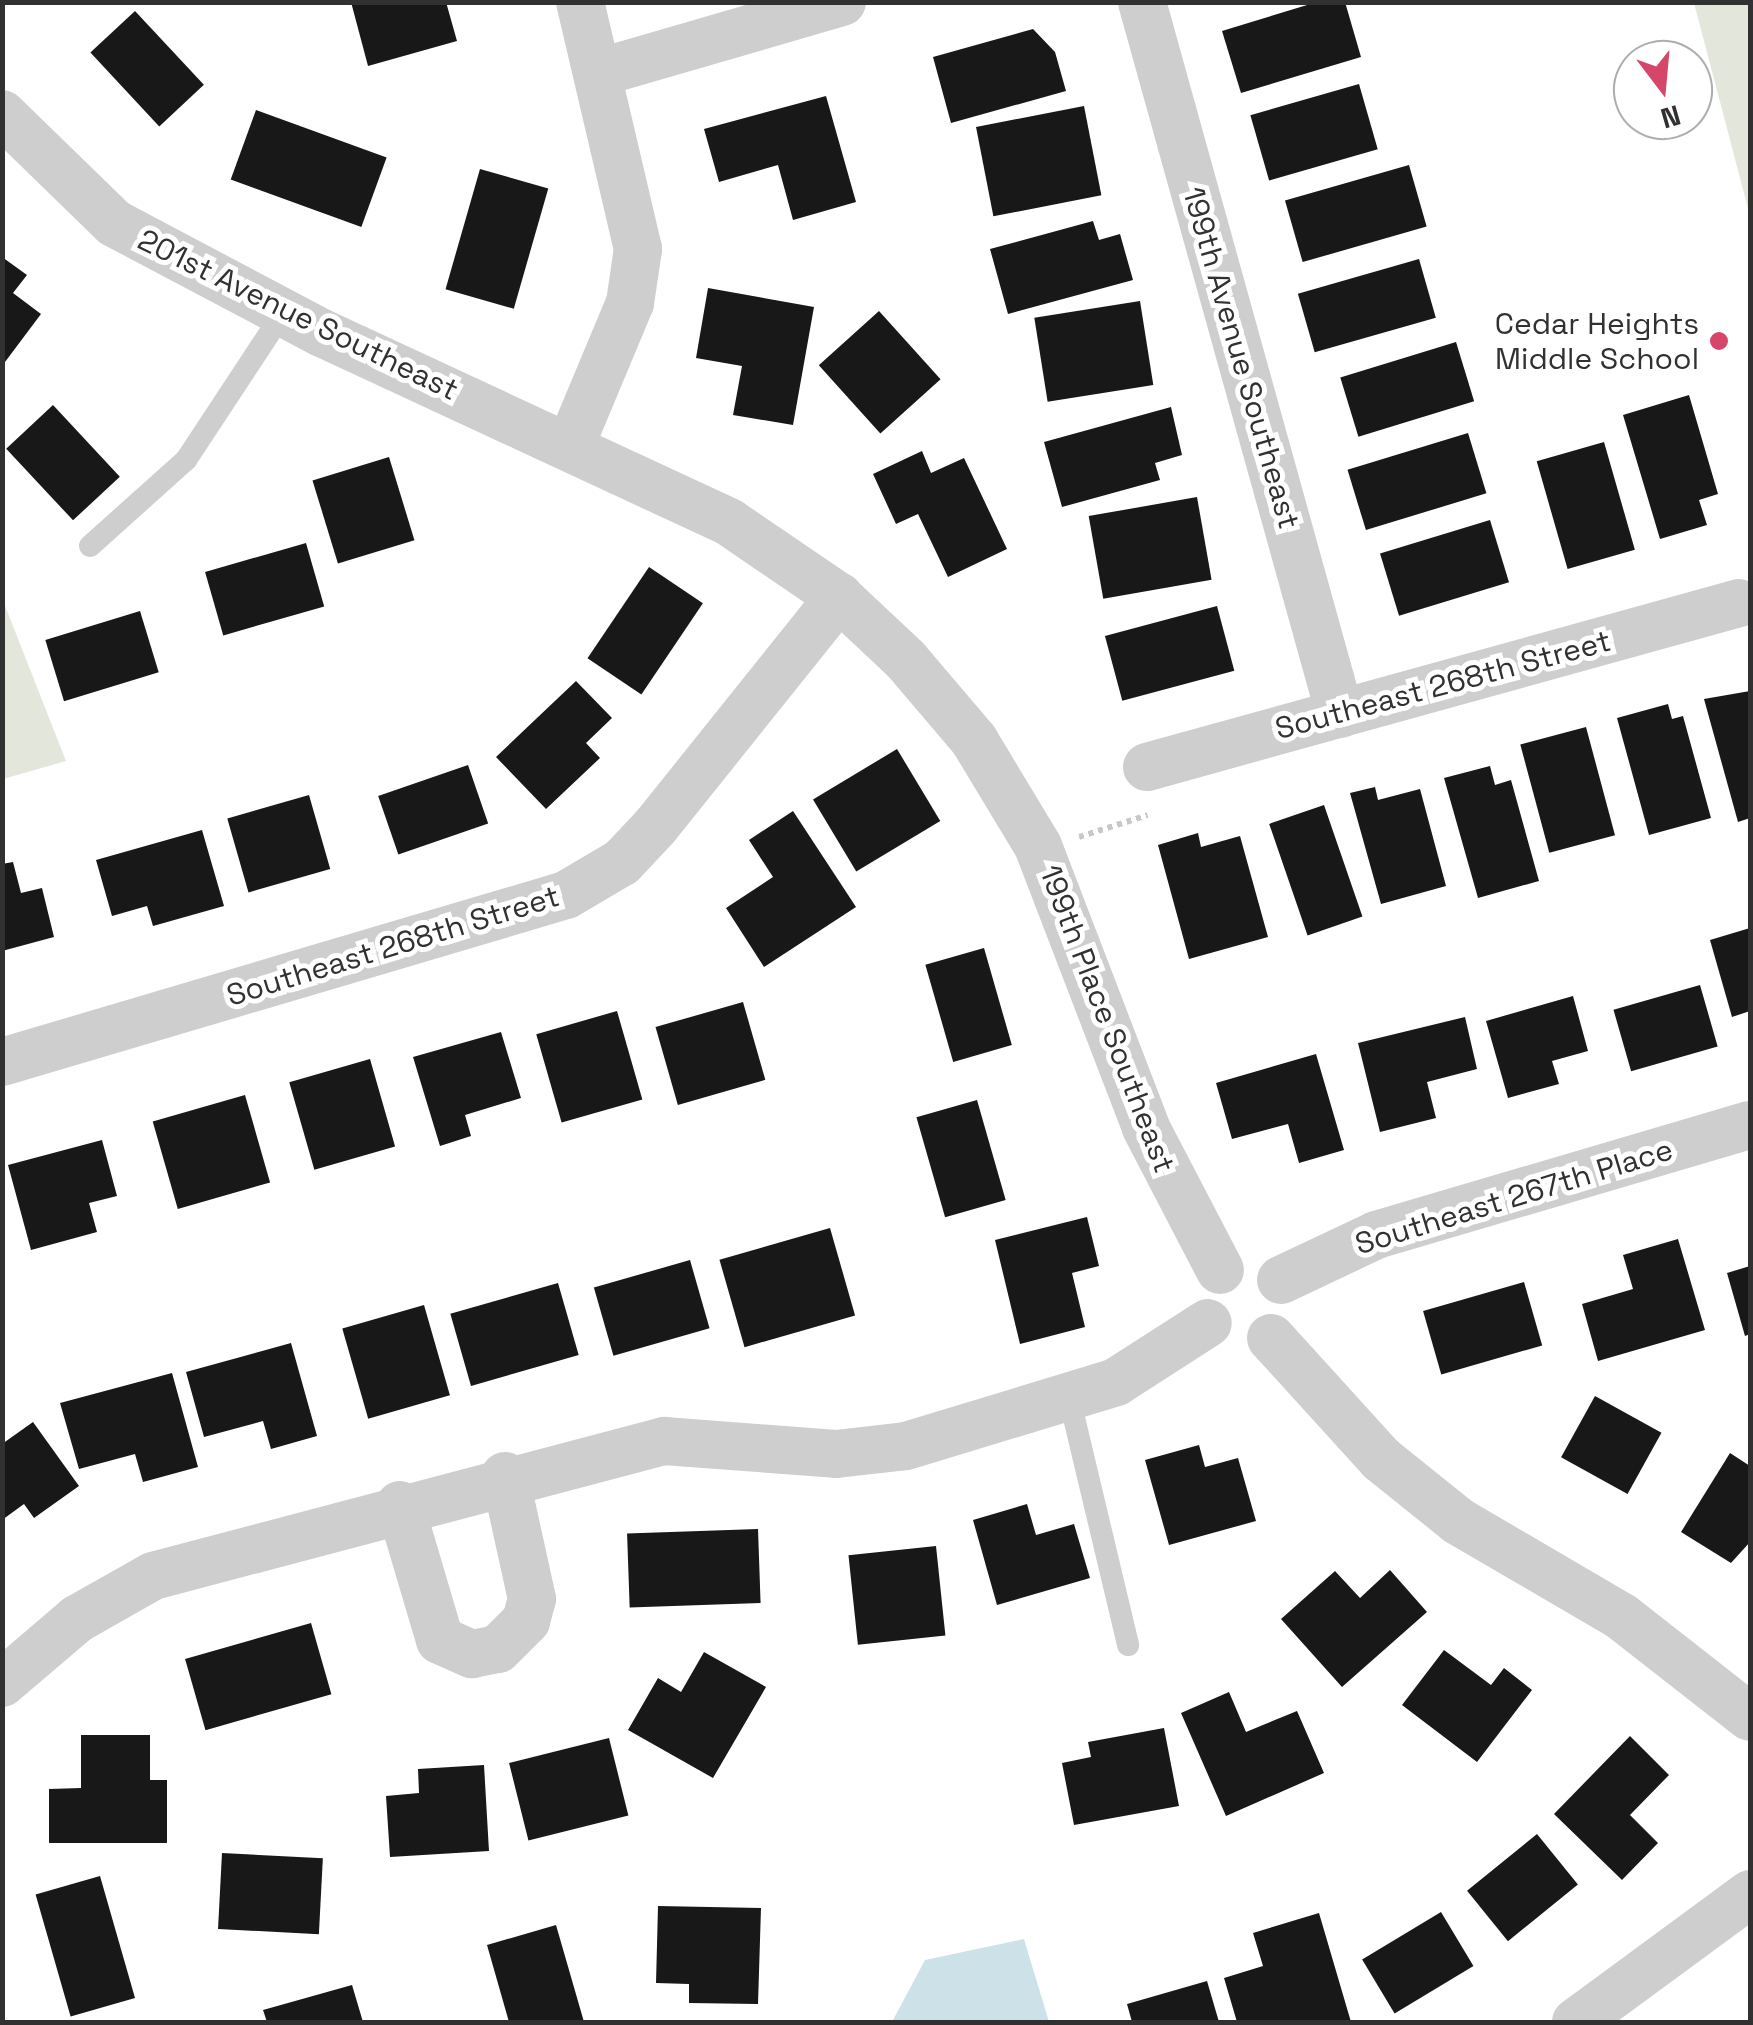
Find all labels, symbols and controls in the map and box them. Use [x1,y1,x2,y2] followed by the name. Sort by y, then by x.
[1613,40,1713,140] north arrow
[1657,97,1685,137] text: N
[1175,183,1307,533] street label: 199th Avenue Southeast
[132,222,464,408] street label: 201st Avenue Southeast
[1495,306,1699,376] place label: Cedar Heights Middle School
[1708,330,1730,352] marker: Cedar Heights Middle School
[1271,623,1615,747] street label: Southeast 268th Street
[1032,860,1182,1178] street label: 199th Place Southeast
[222,878,564,1014] street label: Southeast 268th Street
[1351,1132,1677,1262] street label: Southeast 267th Place

